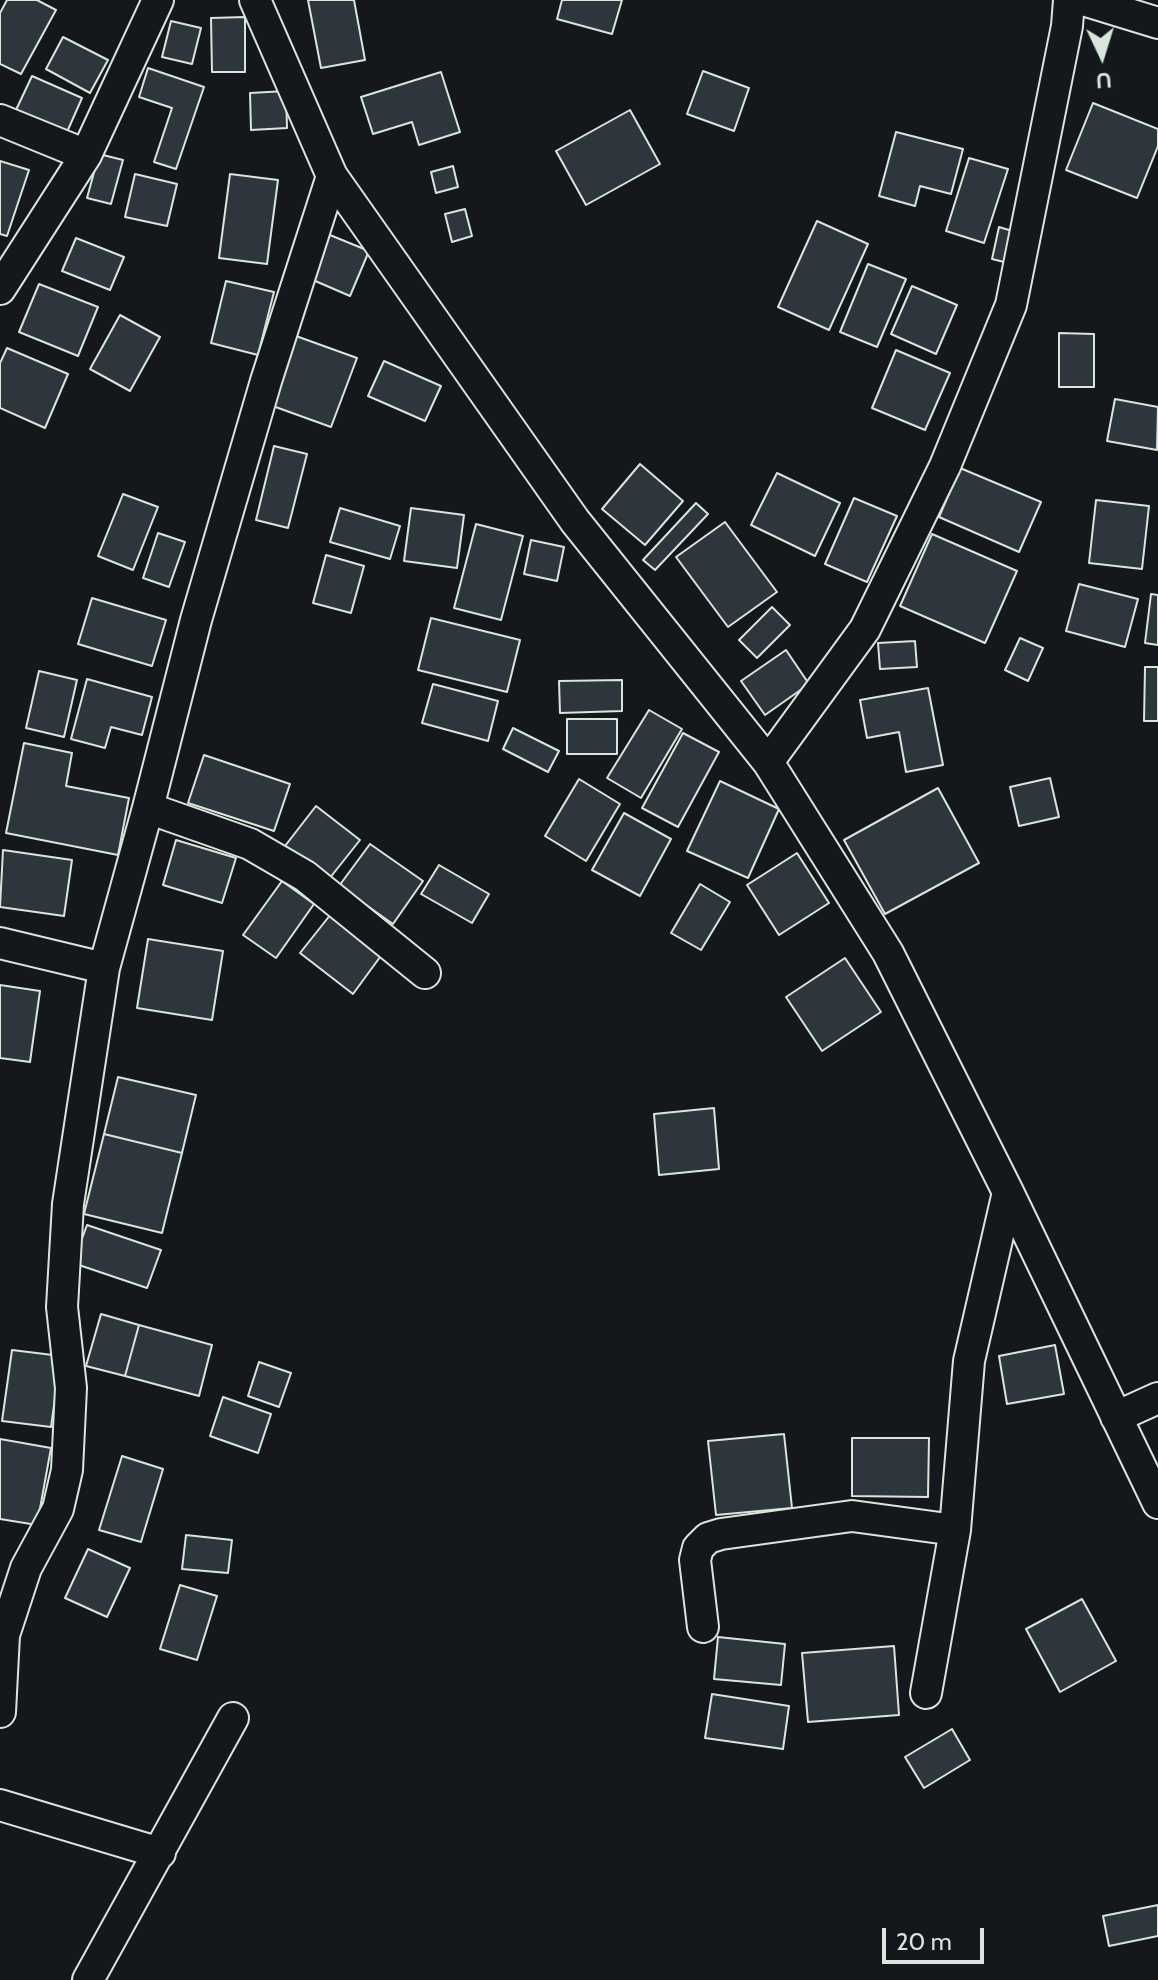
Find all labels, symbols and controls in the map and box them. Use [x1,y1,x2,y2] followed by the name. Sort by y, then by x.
[1062,16,1142,96] north arrow
[1095,66,1113,94] text: U
[886,1912,988,1962] scale bar
[896,1927,952,1956] text: 20 m

